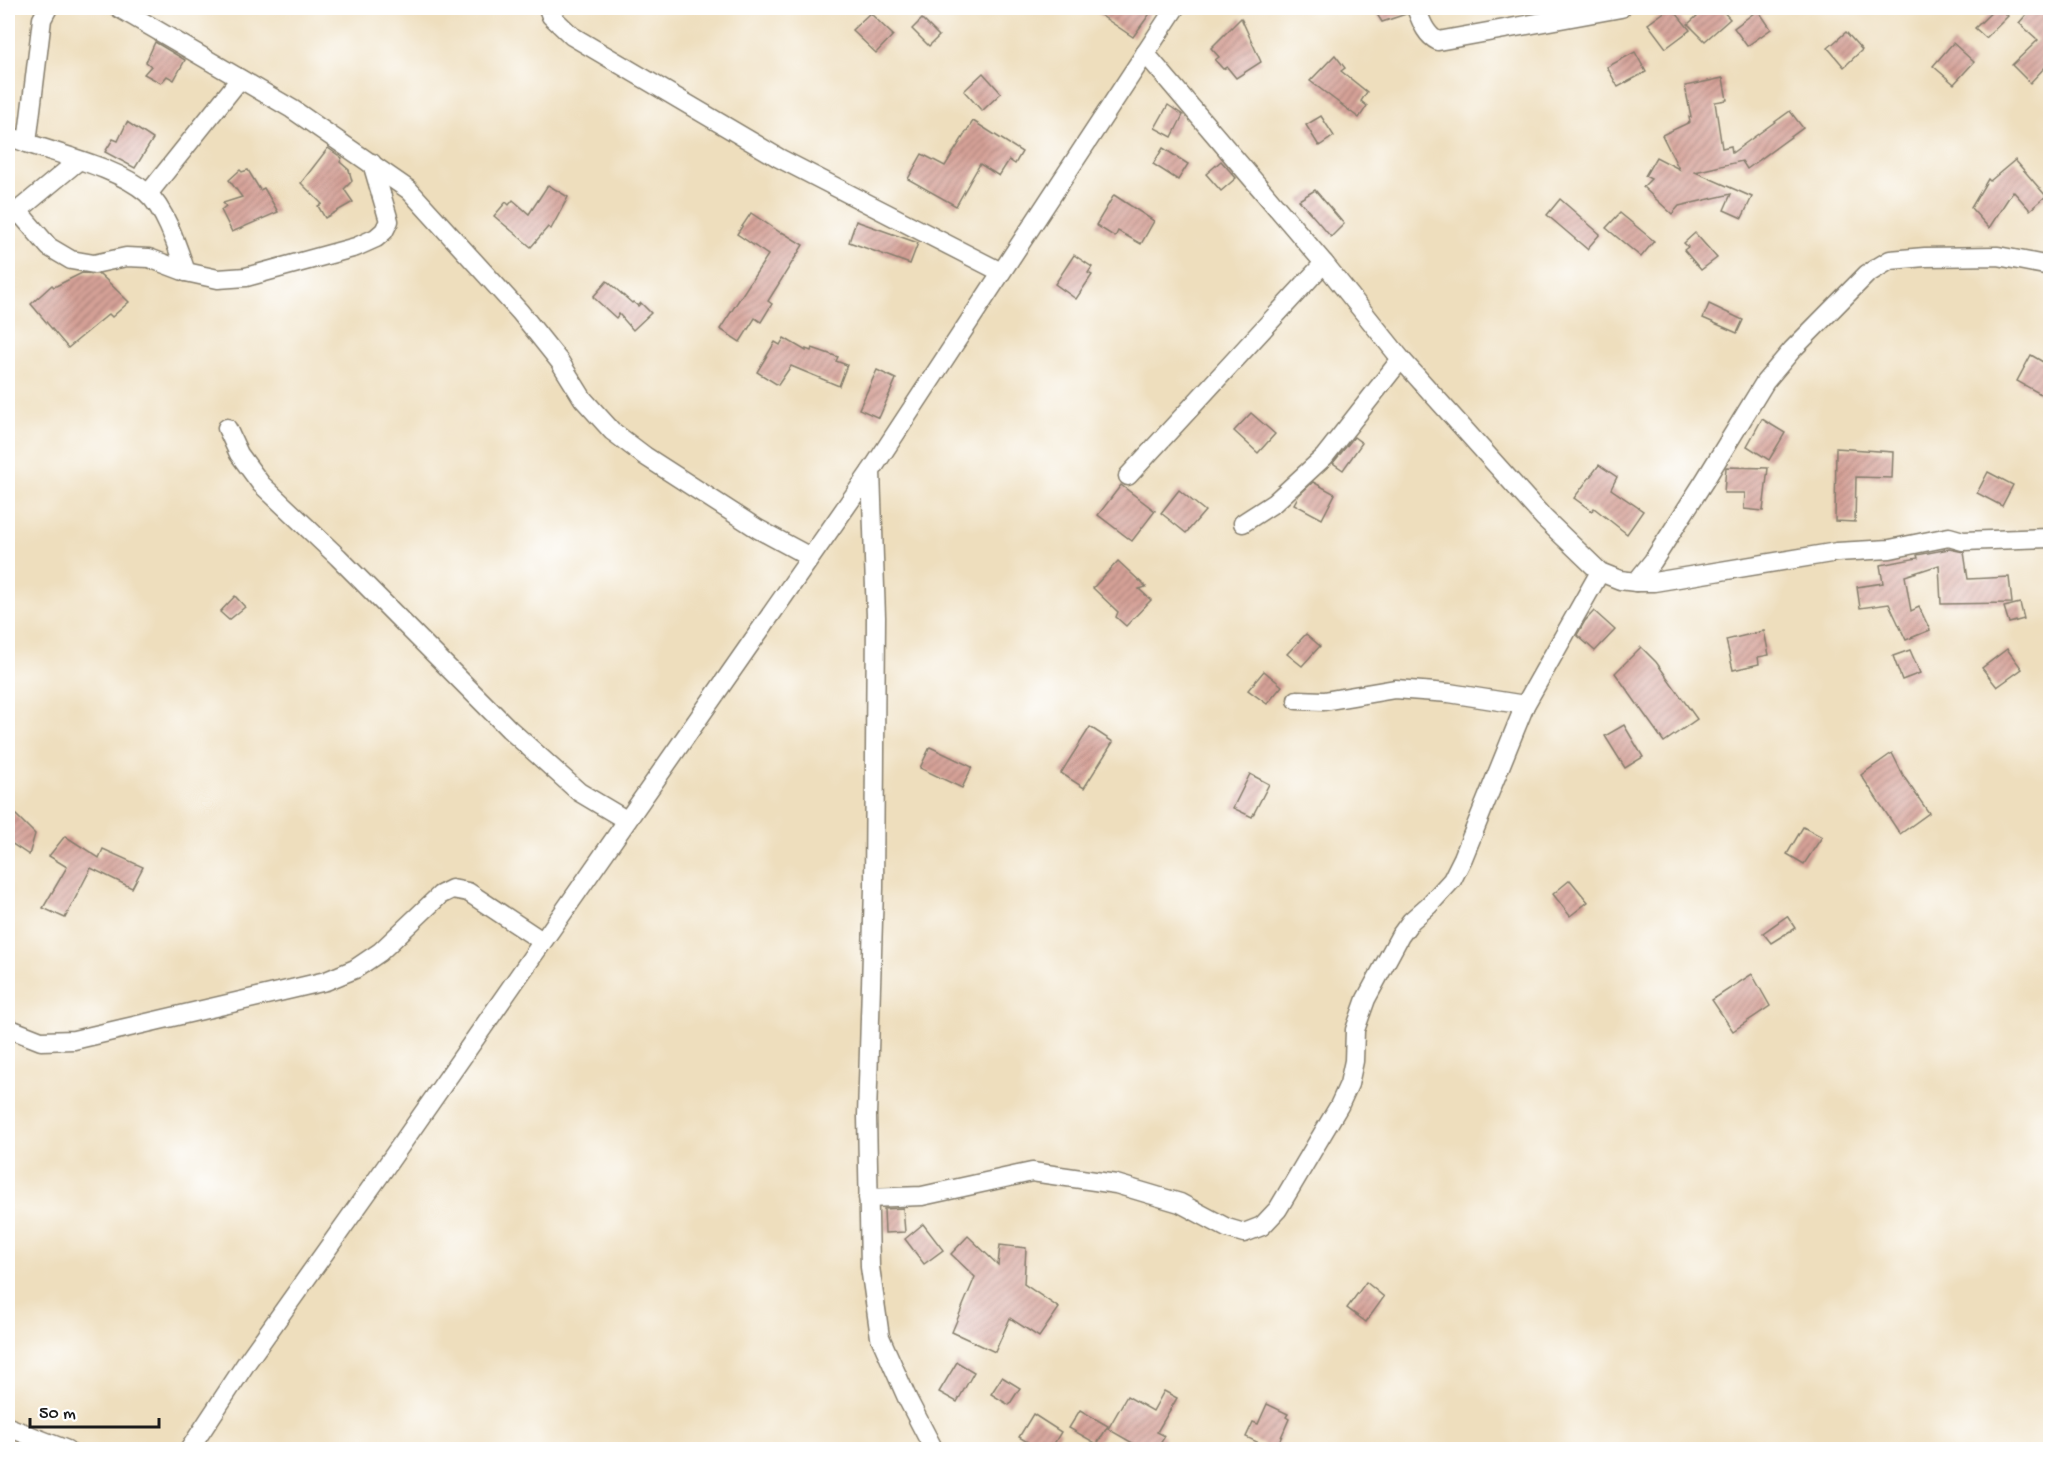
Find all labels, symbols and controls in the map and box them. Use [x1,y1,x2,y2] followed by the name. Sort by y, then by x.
[30,1391,159,1429] scale bar
[39,1404,76,1425] text: 50 m

